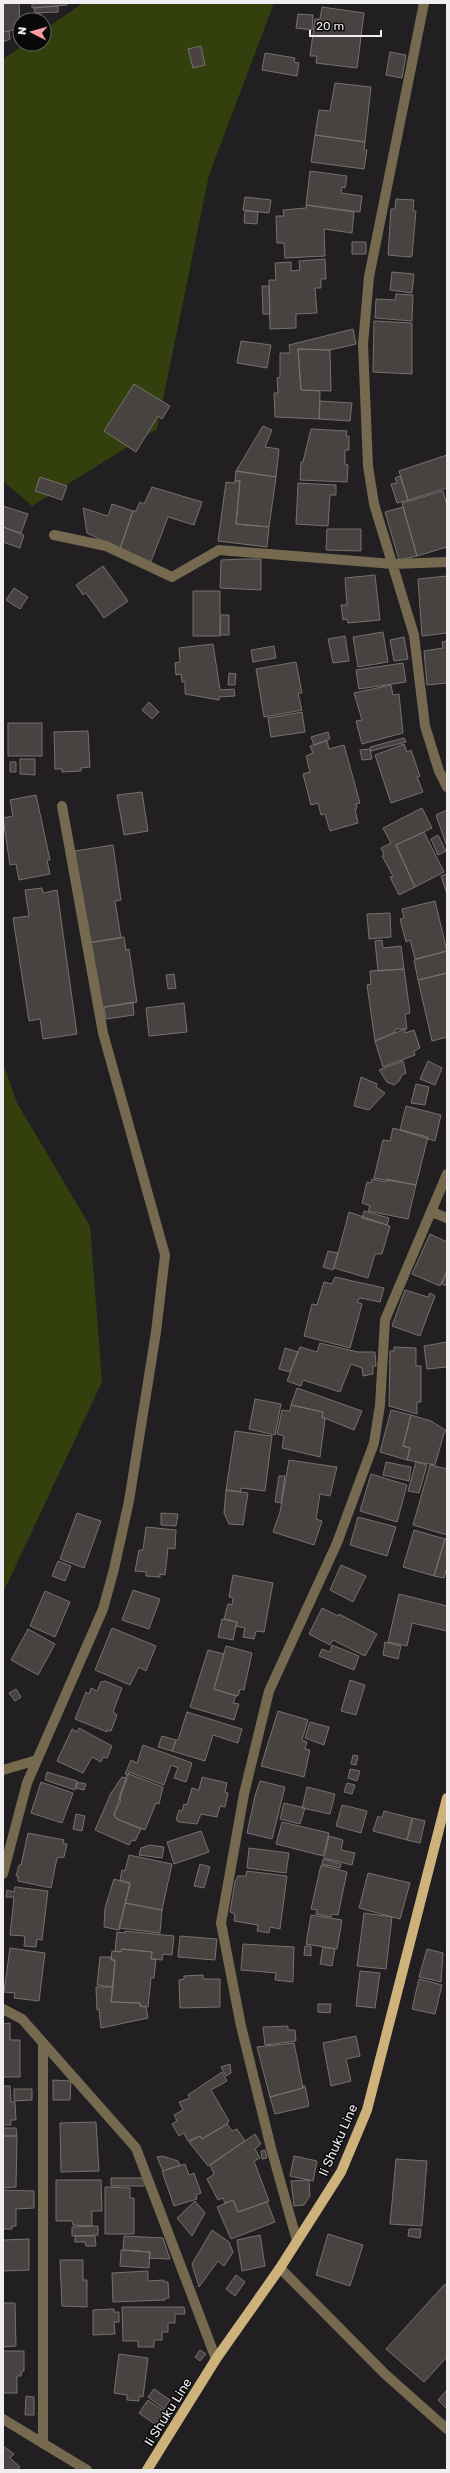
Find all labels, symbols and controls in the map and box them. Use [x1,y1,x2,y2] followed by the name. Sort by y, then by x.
[12,12,52,52] north arrow
[310,12,381,38] scale bar
[316,19,344,33] text: 20 m
[16,26,29,36] text: N
[315,2102,361,2178] street label: Ii Shuku Line
[141,2375,195,2449] street label: Ii Shuku Line

